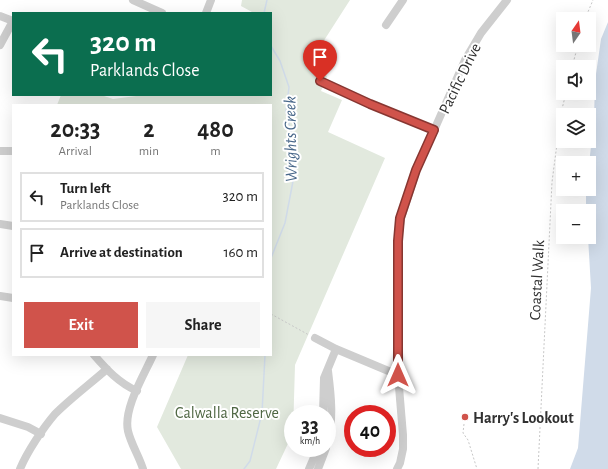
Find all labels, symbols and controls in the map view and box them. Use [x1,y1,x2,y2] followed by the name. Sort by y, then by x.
[556,12,596,52] north arrow
[556,12,596,244] map controls
[24,28,76,80] icon: left
[90,29,157,57] text: 320 m
[303,40,337,81] pin
[436,41,484,116] street label: Pacific Drive
[309,46,331,68] icon: arrive
[556,60,596,100] button: sound
[90,62,200,80] text: Parklands Close
[281,96,300,182] water label: Wrights Creek
[556,108,596,148] button: layers
[50,118,100,142] text: 20:33
[143,118,154,142] text: 2
[197,118,234,142] text: 480
[59,145,92,158] text: Arrival
[139,145,159,158] text: min
[210,145,221,158] text: m
[556,156,596,196] button: +
[60,181,111,196] text: Turn left
[26,186,48,208] icon: left
[223,189,258,204] text: 320 m
[60,199,139,212] text: Parklands Close
[556,204,596,244] button: −
[527,239,547,321] street label: Coastal Walk
[26,242,48,264] icon: arrive
[60,245,183,260] text: Arrive at destination
[223,245,258,260] text: 160 m
[24,302,138,348] button: Exit
[146,302,260,348] button: Share
[377,354,419,396] position arrow
[175,405,279,421] park label: Calwalla Reserve
[344,405,396,457] speed limit sign: 40
[473,410,574,427] place label: Harry's Lookout
[460,412,470,422] marker: Harry's Lookout
[301,416,319,436] text: 33
[300,436,320,446] text: km/h

